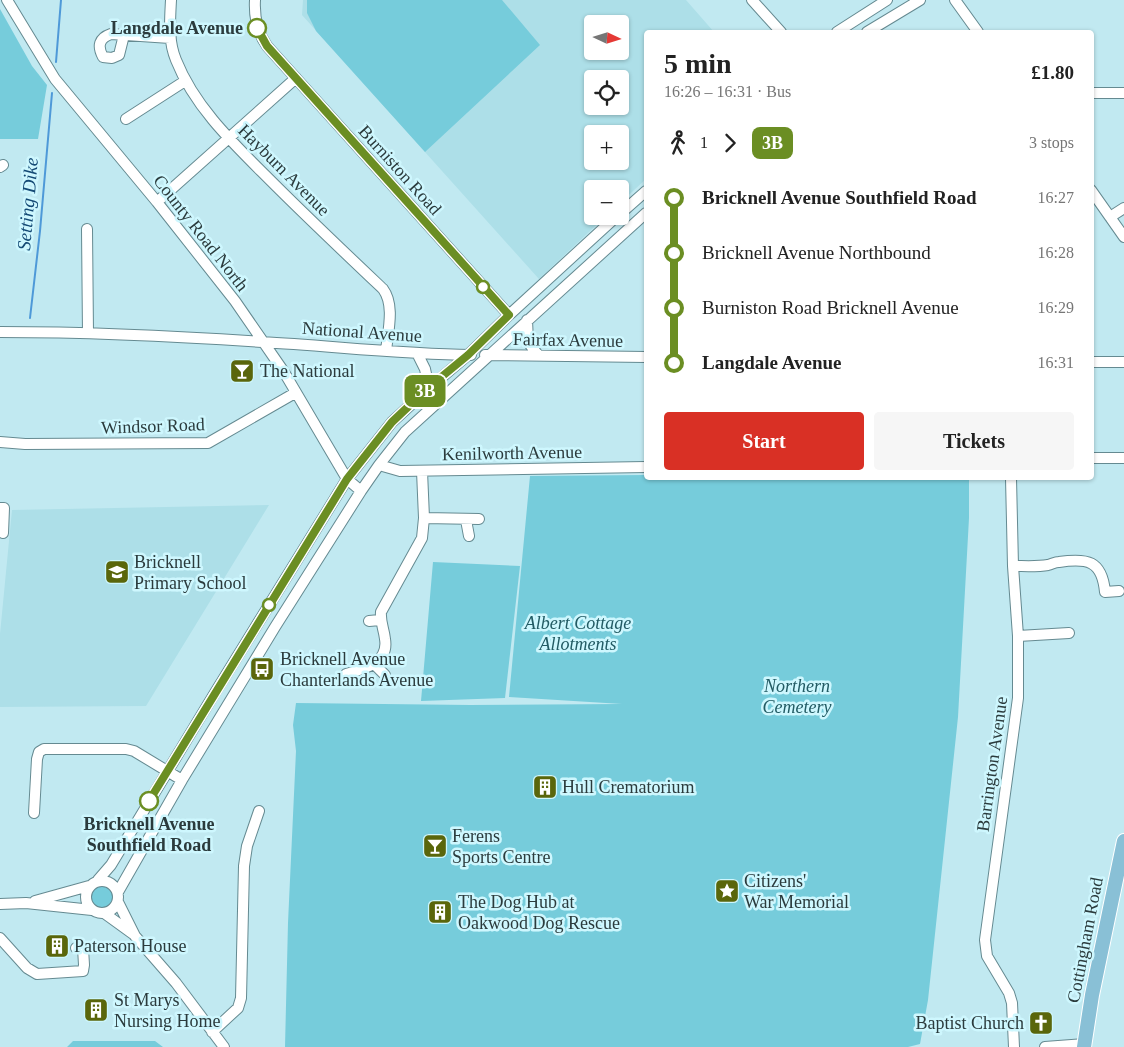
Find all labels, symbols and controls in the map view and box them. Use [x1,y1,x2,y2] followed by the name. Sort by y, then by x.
[584,15,629,60] north arrow
[584,15,629,225] map controls
[111,18,243,38] place label: Langdale Avenue
[247,18,267,38] marker: Langdale Avenue
[664,48,732,79] text: 5 min
[1031,62,1074,83] text: £1.80
[584,70,629,115] button: locate
[664,83,791,100] text: 16:26 – 16:31 · Bus
[234,120,334,220] street label: Hayburn Avenue
[355,121,445,219] street label: Burniston Road
[584,125,629,170] button: +
[664,129,692,157] icon: walk
[716,129,744,157] icon: forward
[762,133,783,153] text: 3B
[700,134,708,151] text: 1
[1029,134,1074,151] text: 3 stops
[13,157,42,251] water label: Setting Dike
[149,171,253,295] street label: County Road North
[584,180,629,225] button: −
[702,187,977,208] text: Bricknell Avenue Southfield Road
[1038,189,1074,206] text: 16:27
[702,242,931,263] text: Bricknell Avenue Northbound
[1038,244,1074,261] text: 16:28
[476,280,490,294] unlabelled marker
[702,297,959,318] text: Burniston Road Bricknell Avenue
[1038,299,1074,316] text: 16:29
[301,318,423,346] street label: National Avenue
[513,329,623,351] street label: Fairfax Avenue
[702,352,842,373] text: Langdale Avenue
[1038,354,1074,371] text: 16:31
[229,358,255,384] bar icon: The National
[260,361,354,381] place label: The National
[402,375,448,407] line badge: 3B
[414,381,436,401] text: 3B
[664,412,864,470] button: Start
[874,412,1074,470] button: Tickets
[101,414,205,438] street label: Windsor Road
[442,442,582,464] street label: Kenilworth Avenue
[134,552,247,593] place label: Bricknell Primary School
[104,559,130,585] school or university icon: Bricknell Primary School
[262,598,276,612] unlabelled marker
[524,613,631,654] park label: Albert Cottage Allotments
[280,649,433,690] place label: Bricknell Avenue Chanterlands Avenue
[249,656,275,682] bus stop icon: Bricknell Avenue Chanterlands Avenue
[763,676,831,717] park label: Northern Cemetery
[973,695,1011,833] street label: Barrington Avenue
[532,774,558,800] building icon: Hull Crematorium
[562,777,694,797] place label: Hull Crematorium
[139,791,159,811] marker: Bricknell Avenue Southfield Road
[83,814,215,855] place label: Bricknell Avenue Southfield Road
[452,826,551,867] place label: Ferens Sports Centre
[422,833,448,859] bar icon: Ferens Sports Centre
[744,871,849,912] place label: Citizens' War Memorial
[1063,876,1107,1004] street label: Cottingham Road
[714,878,740,904] place icon: Citizens' War Memorial
[458,892,620,933] place label: The Dog Hub at Oakwood Dog Rescue
[427,899,453,925] building icon: The Dog Hub at Oakwood Dog Rescue
[44,933,70,959] building icon: Paterson House
[74,936,186,956] place label: Paterson House
[114,990,221,1031] place label: St Marys Nursing Home
[83,997,109,1023] building icon: St Marys Nursing Home
[1028,1010,1054,1036] church icon: Baptist Church
[916,1013,1024,1033] place label: Baptist Church

